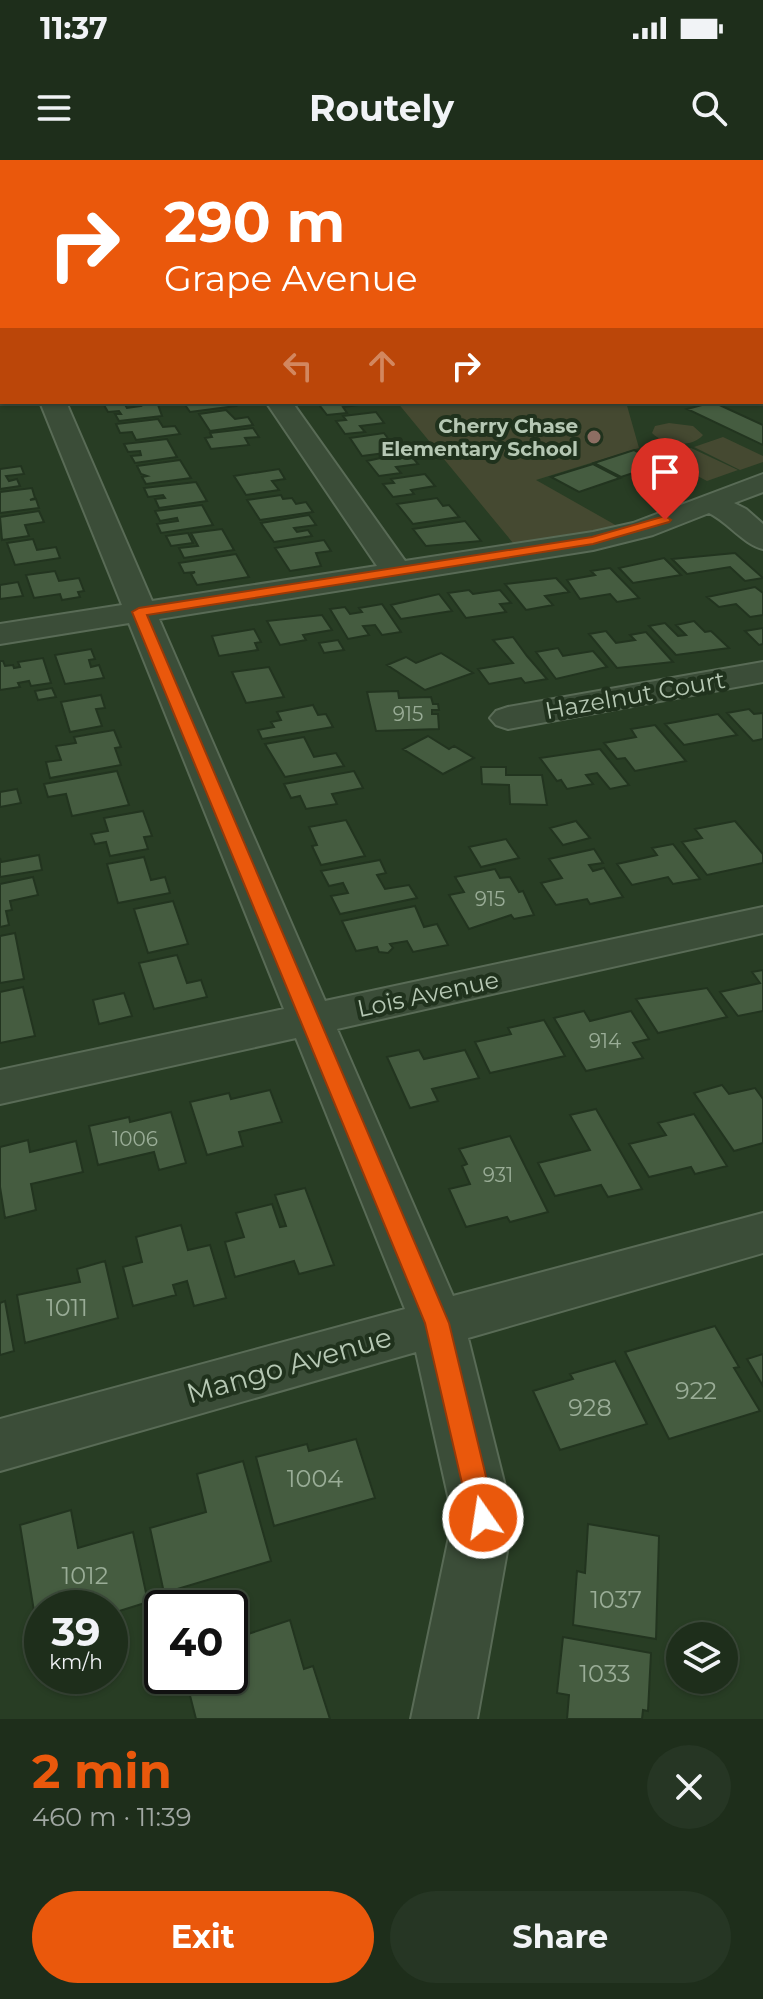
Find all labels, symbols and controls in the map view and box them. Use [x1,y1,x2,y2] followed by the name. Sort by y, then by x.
[40,10,107,47] text: 11:37
[32,86,76,130] icon: menu
[309,86,454,130] text: Routely
[687,86,731,130] icon: search
[164,188,345,256] text: 290 m
[32,192,136,296] icon: right
[164,256,417,300] text: Grape Avenue
[276,344,320,388] icon: left
[360,344,404,388] icon: ahead
[444,344,488,388] icon: right
[381,414,578,461] place label: Cherry Chase Elementary School
[585,428,603,446] marker: Cherry Chase Elementary School
[631,438,699,520] pin
[643,450,687,494] icon: arrive
[543,665,728,725] street label: Hazelnut Court
[393,702,423,726] house number: 915
[475,887,505,911] house number: 915
[355,965,501,1023] street label: Lois Avenue
[589,1029,621,1053] house number: 914
[112,1127,158,1151] house number: 1006
[483,1163,513,1187] house number: 931
[46,1293,88,1322] house number: 1011
[182,1319,396,1411] street label: Mango Avenue
[675,1376,717,1405] house number: 922
[568,1393,612,1422] house number: 928
[287,1464,343,1493] house number: 1004
[441,1476,525,1560] position arrow
[62,1561,108,1590] house number: 1012
[590,1585,642,1614] house number: 1037
[144,1590,248,1694] speed limit sign: 40
[51,1607,101,1656] text: 39
[666,1622,738,1694] map controls
[666,1622,738,1694] button: layers
[49,1650,103,1674] text: km/h
[579,1659,631,1688] house number: 1033
[32,1742,172,1800] text: 2 min
[647,1745,731,1829] button: close
[32,1801,192,1833] text: 460 m · 11:39
[32,1891,374,1983] button: Exit
[390,1891,731,1983] button: Share

